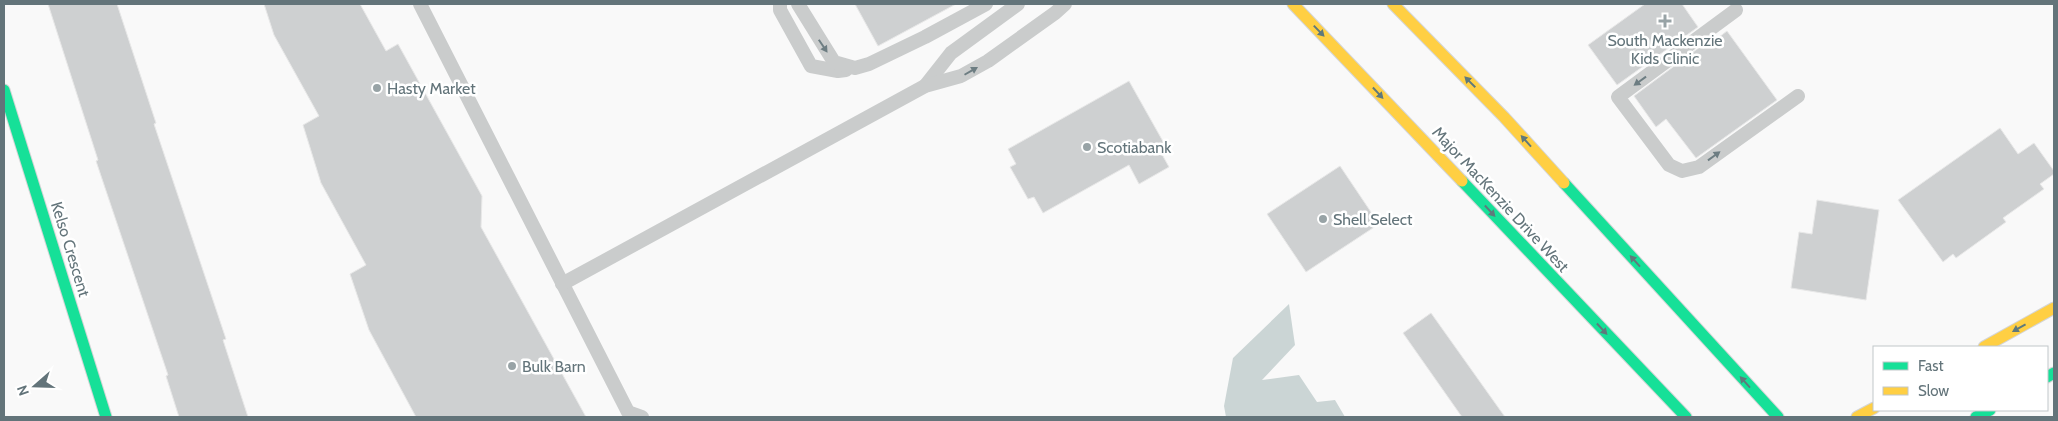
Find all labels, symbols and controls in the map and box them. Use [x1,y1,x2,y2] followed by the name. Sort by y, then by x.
[1658,14,1672,28] marker: South Mackenzie Kids Clinic
[1313,24,1325,36] one-way arrow
[1607,31,1723,68] place label: South Mackenzie Kids Clinic
[818,39,828,52] one-way arrow
[964,66,978,75] one-way arrow
[1634,75,1647,86] one-way arrow
[1464,76,1476,88] one-way arrow
[387,79,476,98] place label: Hasty Market
[371,82,383,94] marker: Hasty Market
[1372,87,1384,99] one-way arrow
[1428,123,1573,276] street label: Major MacKenzie Drive West
[1520,136,1532,148] one-way arrow
[1097,138,1172,157] place label: Scotiabank
[1081,141,1093,153] marker: Scotiabank
[1707,151,1720,162] one-way arrow
[47,199,94,300] street label: Kelso Crescent
[1484,205,1496,217] one-way arrow
[1333,210,1413,229] place label: Shell Select
[1317,213,1329,225] marker: Shell Select
[1629,256,1641,268] one-way arrow
[1596,323,1608,335] one-way arrow
[2012,323,2026,332] one-way arrow
[1873,346,2048,411] legend
[522,357,586,376] place label: Bulk Barn
[1918,357,1943,375] text: Fast
[506,360,518,372] marker: Bulk Barn
[10,361,60,411] north arrow
[1739,375,1750,388] one-way arrow
[1918,382,1949,400] text: Slow
[13,383,33,398] text: N

